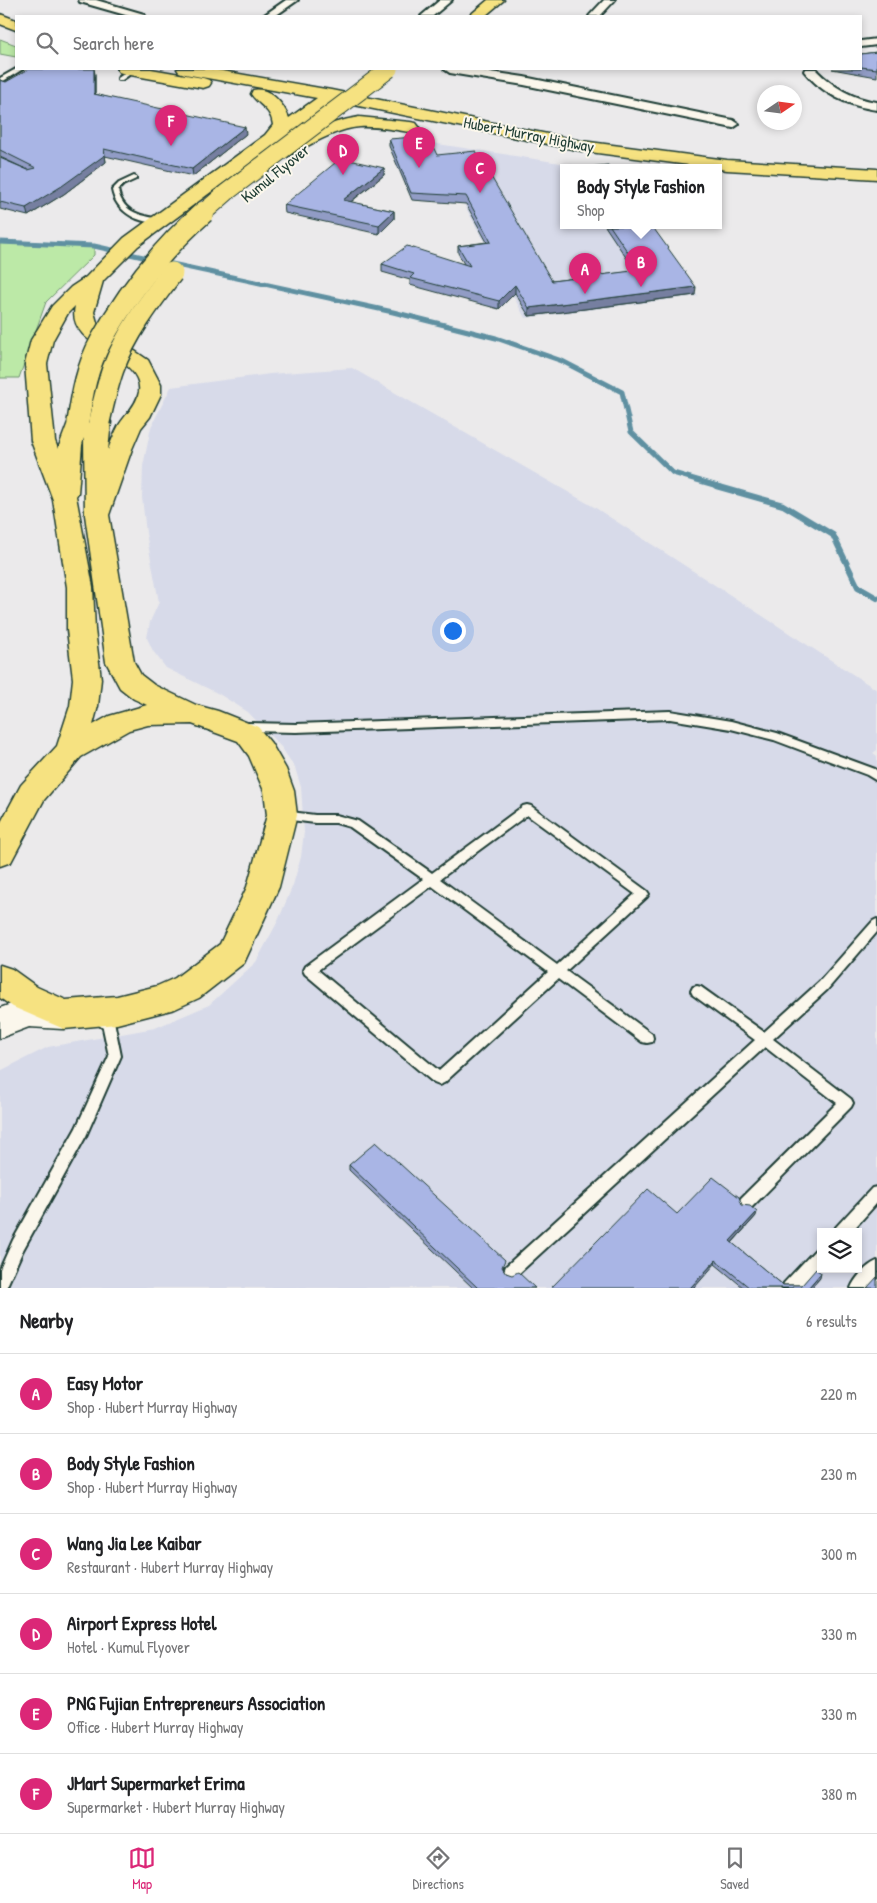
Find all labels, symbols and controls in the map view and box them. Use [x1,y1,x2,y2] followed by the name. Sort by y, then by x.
[15,15,862,70] search box
[33,29,61,57] icon: search
[73,30,154,56] text: Search here
[757,85,802,130] north arrow
[155,105,187,146] pin: F
[462,111,596,157] street label: Hubert Murray Highway
[403,127,435,168] pin: E
[327,134,359,175] pin: D
[236,139,314,207] street label: Kumul Flyover
[464,152,496,193] pin: C
[560,164,722,229] popup
[577,173,705,199] text: Body Style Fashion
[577,199,604,221] text: Shop
[625,246,657,287] pin: B
[569,253,601,294] pin: A
[440,618,466,644] your location
[817,1228,862,1273] map controls
[817,1228,862,1273] button: layers
[20,1306,73,1335] text: Nearby
[806,1310,857,1332] text: 6 results
[67,1370,143,1396] text: Easy Motor
[32,1383,40,1405] text: A
[820,1383,857,1405] text: 220 m
[67,1396,237,1418] text: Shop · Hubert Murray Highway
[67,1450,195,1476] text: Body Style Fashion
[32,1463,40,1485] text: B
[821,1463,857,1485] text: 230 m
[67,1476,237,1498] text: Shop · Hubert Murray Highway
[67,1530,201,1556] text: Wang Jia Lee Kaibar
[32,1543,40,1565] text: C
[821,1543,857,1565] text: 300 m
[67,1556,273,1578] text: Restaurant · Hubert Murray Highway
[67,1610,216,1636] text: Airport Express Hotel
[32,1623,40,1645] text: D
[821,1623,857,1645] text: 330 m
[67,1636,190,1658] text: Hotel · Kumul Flyover
[67,1690,325,1716] text: PNG Fujian Entrepreneurs Association
[32,1703,40,1725] text: E
[821,1703,857,1725] text: 330 m
[67,1716,244,1738] text: Office · Hubert Murray Highway
[67,1770,245,1796] text: JMart Supermarket Erima
[33,1783,39,1805] text: F
[821,1783,857,1805] text: 380 m
[67,1796,285,1818] text: Supermarket · Hubert Murray Highway
[128,1844,156,1893] tab: Map
[412,1844,464,1893] tab: Directions
[720,1844,749,1893] tab: Saved

